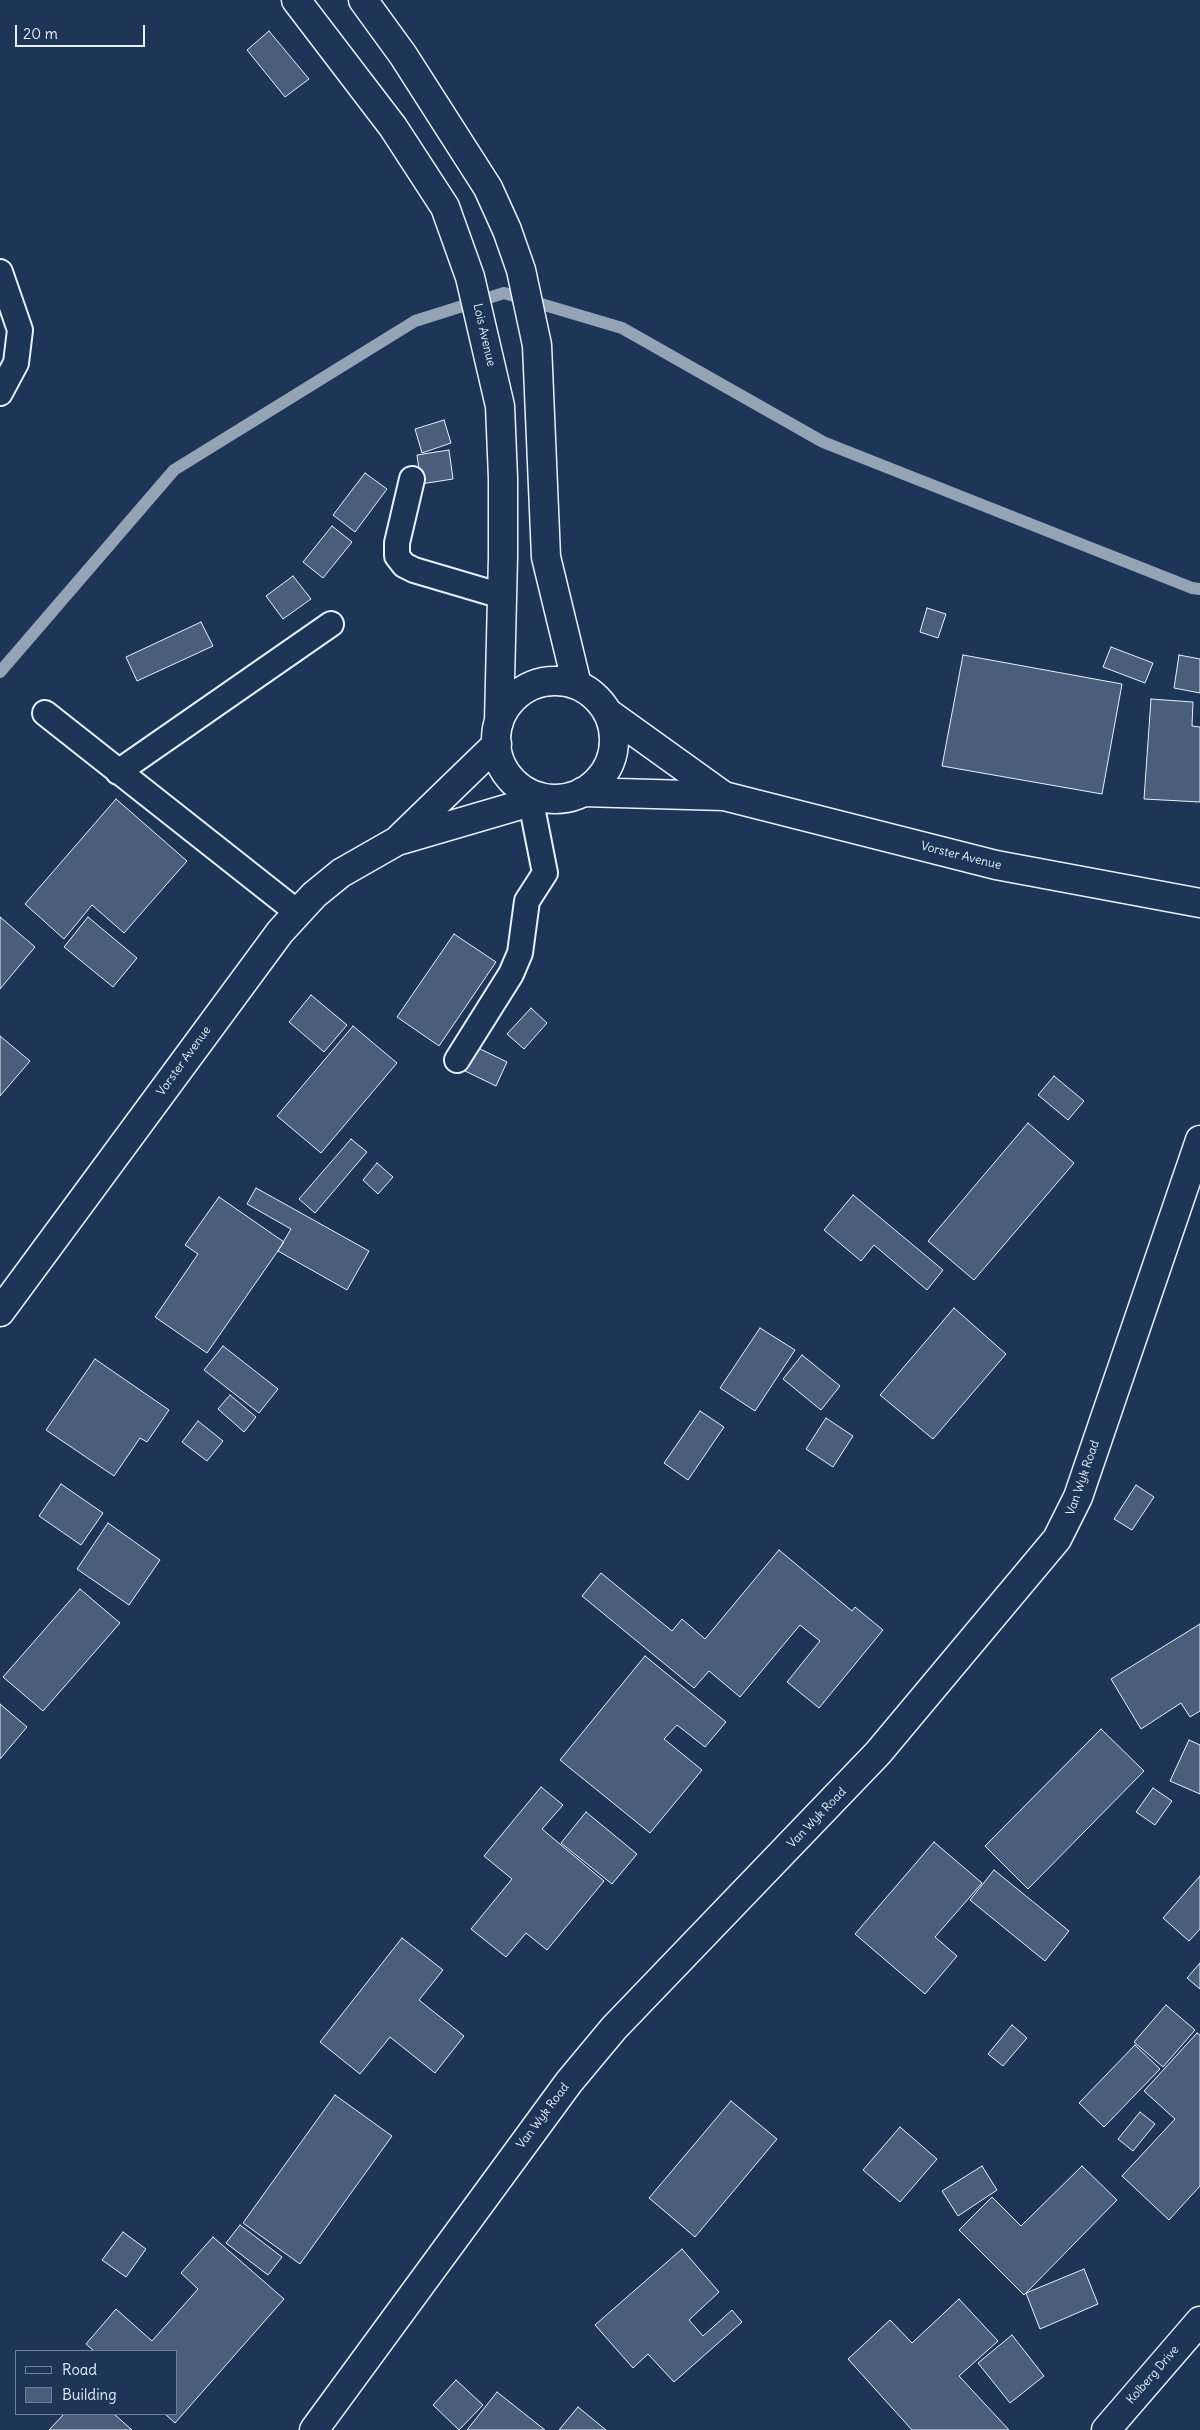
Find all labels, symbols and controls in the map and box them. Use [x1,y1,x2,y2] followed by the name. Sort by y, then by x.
[18,15,148,47] scale bar
[23,24,58,43] text: 20 m
[470,302,498,368] street label: Lois Avenue
[919,839,1003,873] street label: Vorster Avenue
[154,1023,214,1099] street label: Vorster Avenue
[1063,1439,1103,1517] street label: Van Wyk Road
[785,1785,849,1851] street label: Van Wyk Road
[514,2080,572,2152] street label: Van Wyk Road
[1124,2343,1182,2407] street label: Kolberg Drive
[15,2350,178,2415] legend
[62,2360,97,2379] text: Road
[62,2385,117,2404] text: Building

